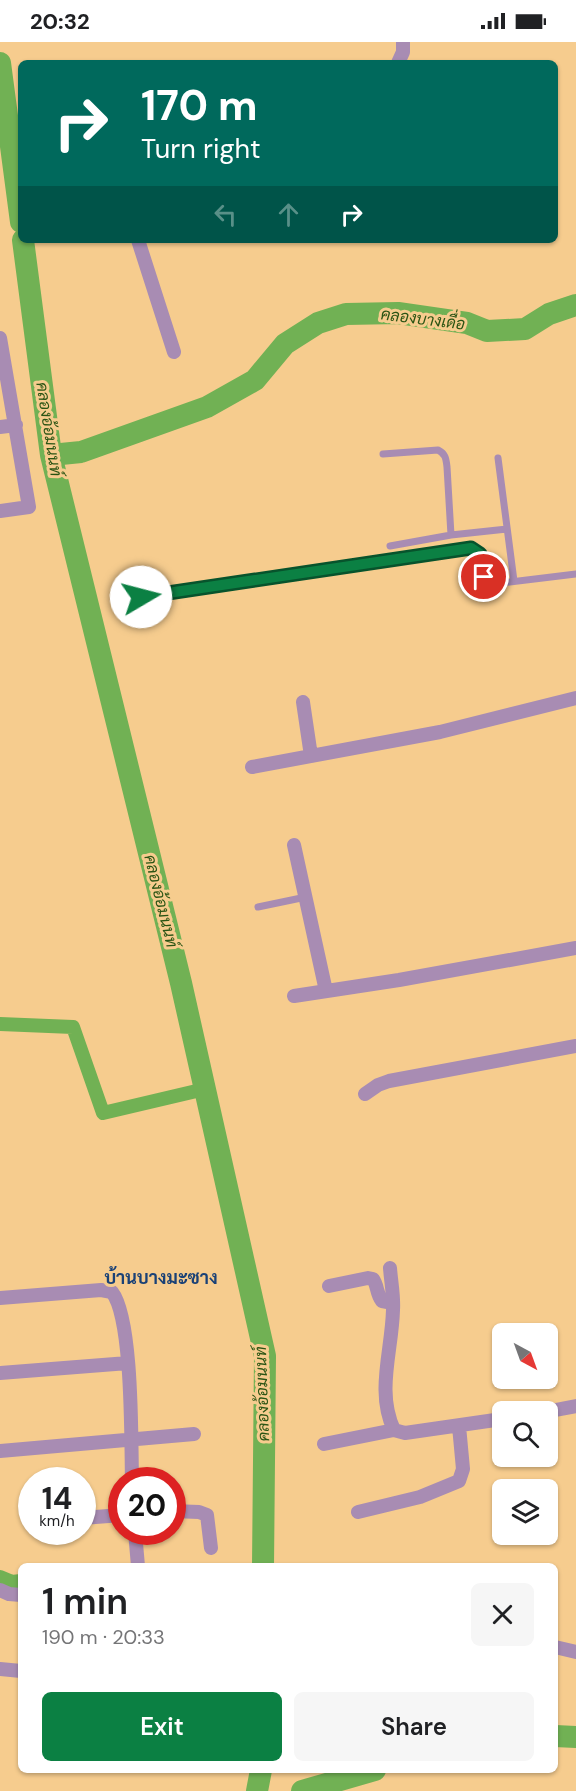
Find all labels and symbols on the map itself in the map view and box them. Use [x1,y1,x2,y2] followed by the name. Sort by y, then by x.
[380,299,467,335] water label: คลองบางเดื่อ
[31,380,69,479] water label: คลองอ้อมนนท์
[458,551,509,602] pin
[109,565,173,629] position arrow
[139,852,185,951] water label: คลองอ้อมนนท์
[104,1266,218,1290] district label: บ้านบางมะซาง
[492,1323,558,1389] north arrow
[248,1344,274,1442] water label: คลองอ้อมนนท์
[108,1467,186,1545] speed limit sign: 20

